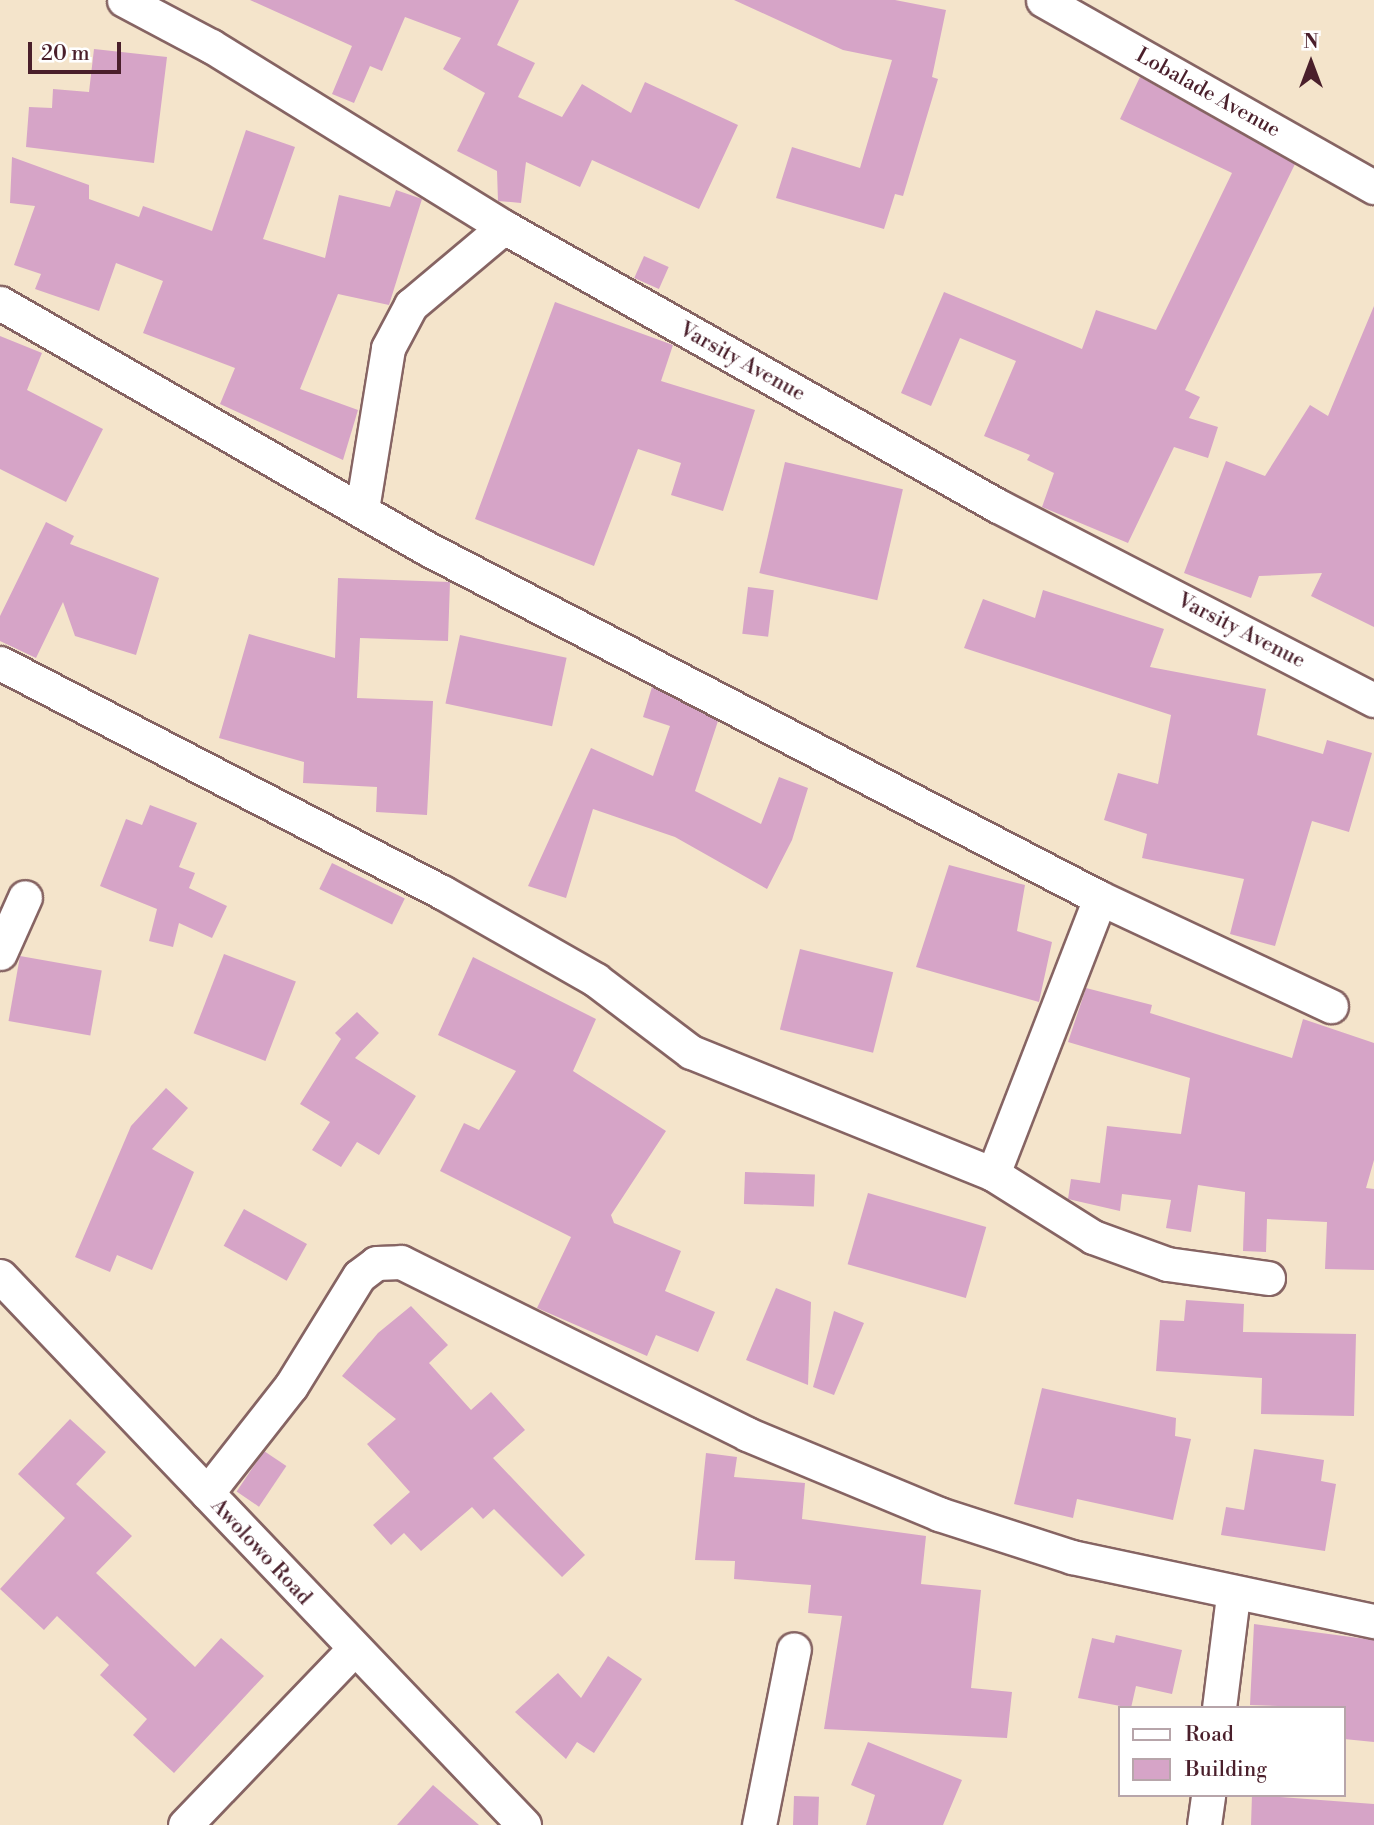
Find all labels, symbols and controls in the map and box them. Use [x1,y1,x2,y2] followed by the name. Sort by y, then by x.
[32,28,124,72] scale bar
[1276,28,1346,98] north arrow
[1303,30,1319,54] text: N
[41,41,90,67] text: 20 m
[1131,43,1285,143] street label: Lobalade Avenue
[675,317,809,407] street label: Varsity Avenue
[1173,588,1309,674] street label: Varsity Avenue
[205,1494,317,1610] street label: Awolowo Road
[1118,1706,1346,1797] legend
[1185,1722,1234,1748] text: Road
[1185,1757,1267,1783] text: Building

